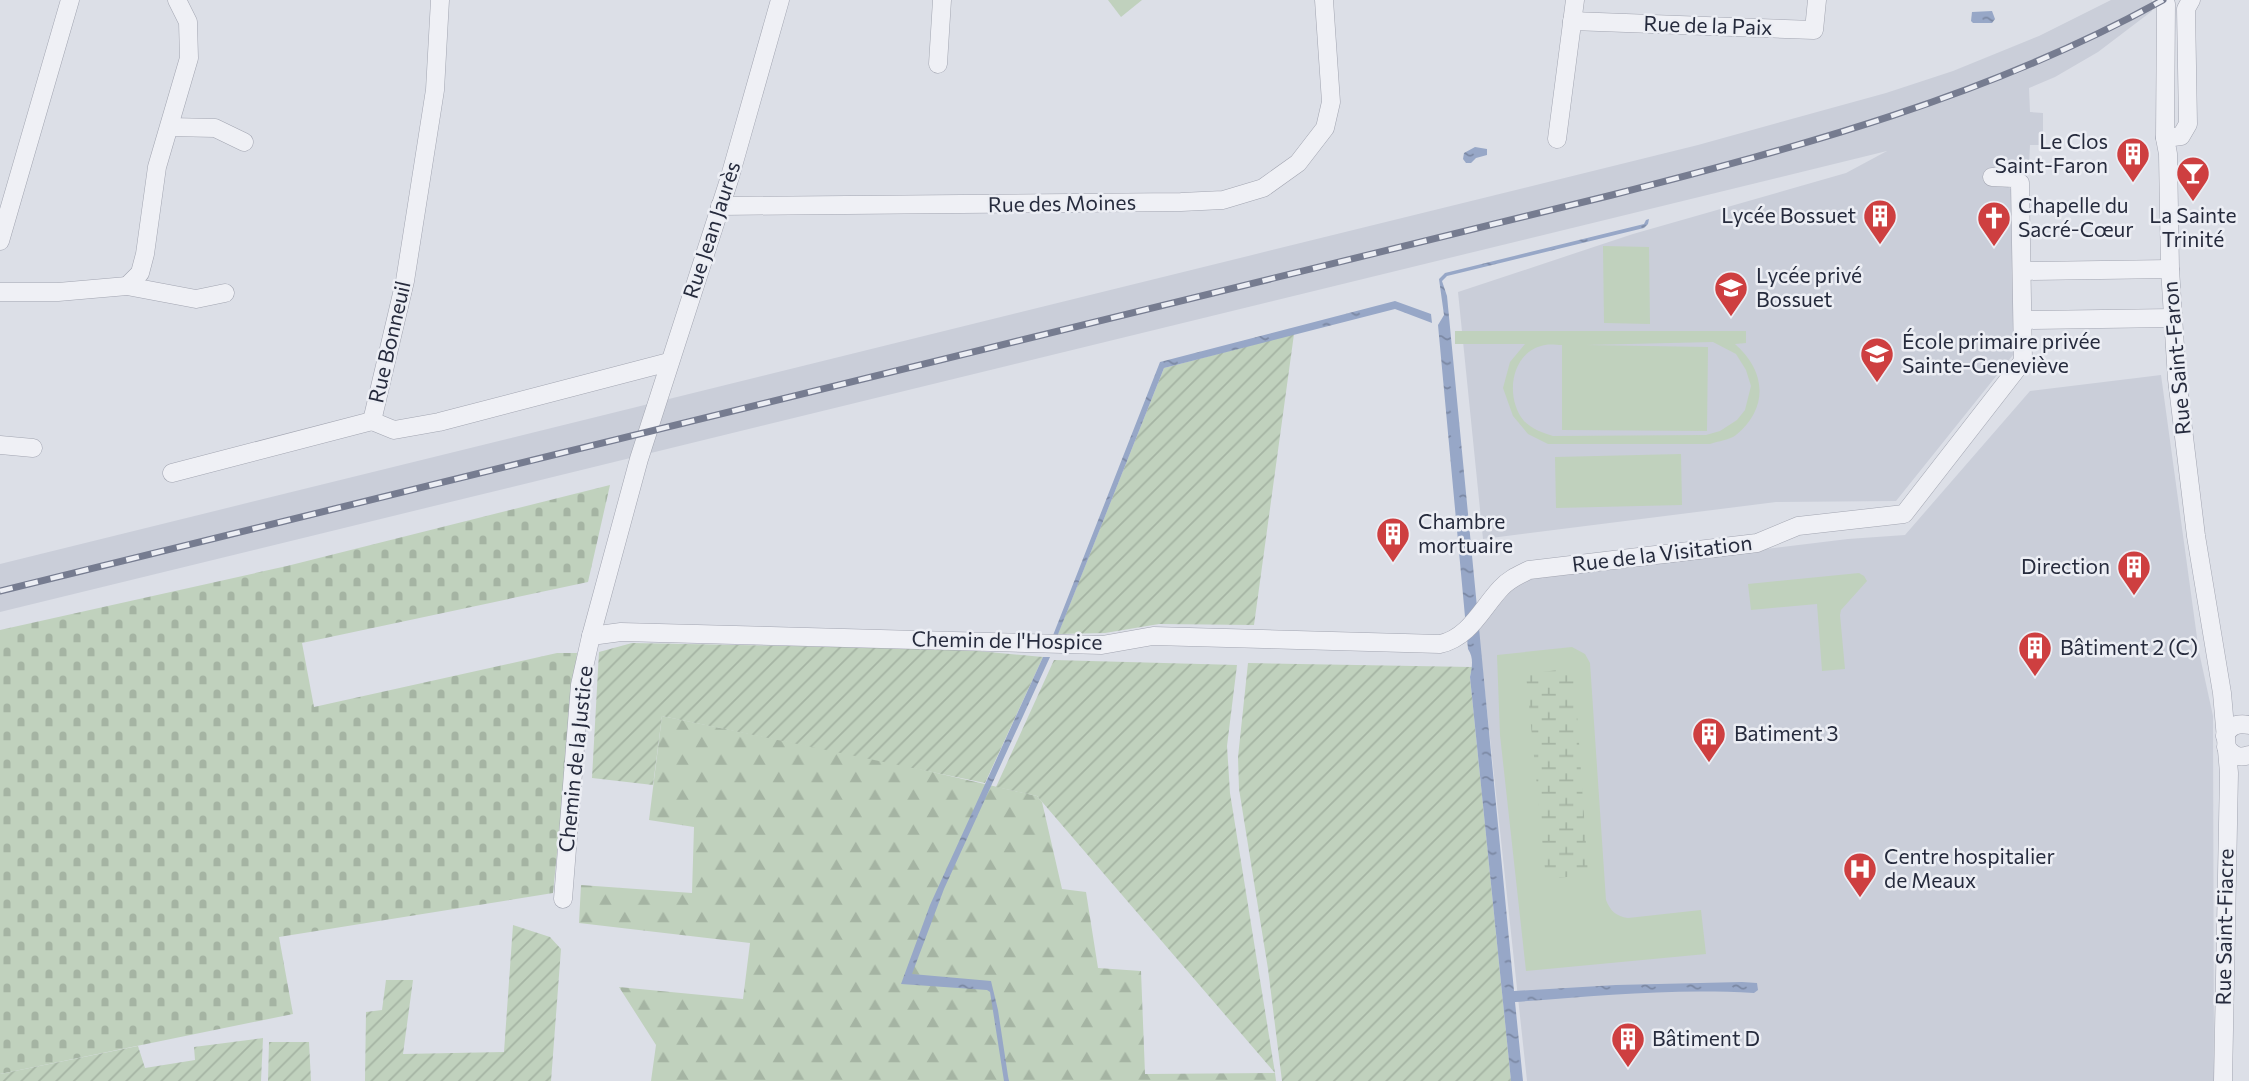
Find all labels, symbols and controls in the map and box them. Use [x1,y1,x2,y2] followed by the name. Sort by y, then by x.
[1643,10,1773,39] street label: Rue de la Paix
[1995,128,2108,177] place label: Le Clos Saint-Faron
[2114,135,2152,184] building icon: Le Clos Saint-Faron
[2174,154,2212,203] bar icon: La Sainte Trinité
[677,158,744,301] street label: Rue Jean Jaurès
[988,189,1136,216] street label: Rue des Moines
[2018,192,2134,241] place label: Chapelle du Sacré-Cœur
[1861,197,1899,246] building icon: Lycée Bossuet
[1975,199,2013,248] church icon: Chapelle du Sacré-Cœur
[1721,202,1856,227] place label: Lycée Bossuet
[2149,202,2237,251] place label: La Sainte Trinité
[1756,262,1862,311] place label: Lycée privé Bossuet
[1712,269,1750,318] school or university icon: Lycée privé Bossuet
[362,278,415,405] street label: Rue Bonneuil
[2156,280,2195,436] street label: Rue Saint-Faron
[1902,328,2101,377] place label: École primaire privée Sainte-Geneviève
[1858,335,1896,384] school or university icon: École primaire privée Sainte-Geneviève
[1418,508,1513,557] place label: Chambre mortuaire
[1374,515,1412,564] building icon: Chambre mortuaire
[1570,529,1753,576] street label: Rue de la Visitation
[2115,548,2153,597] building icon: Direction
[2021,553,2110,578] place label: Direction
[911,625,1103,654] street label: Chemin de l'Hospice
[2016,629,2054,678] building icon: Bâtiment 2 (C)
[2060,634,2198,659] place label: Bâtiment 2 (C)
[552,664,597,853] street label: Chemin de la Justice
[1690,715,1728,764] building icon: Batiment 3
[1734,720,1839,745] place label: Batiment 3
[1884,843,2055,892] place label: Centre hospitalier de Meaux
[2210,848,2237,1006] street label: Rue Saint-Fiacre
[1841,850,1879,899] hospital icon: Centre hospitalier de Meaux
[1609,1020,1647,1069] building icon: Bâtiment D
[1652,1025,1760,1050] place label: Bâtiment D

